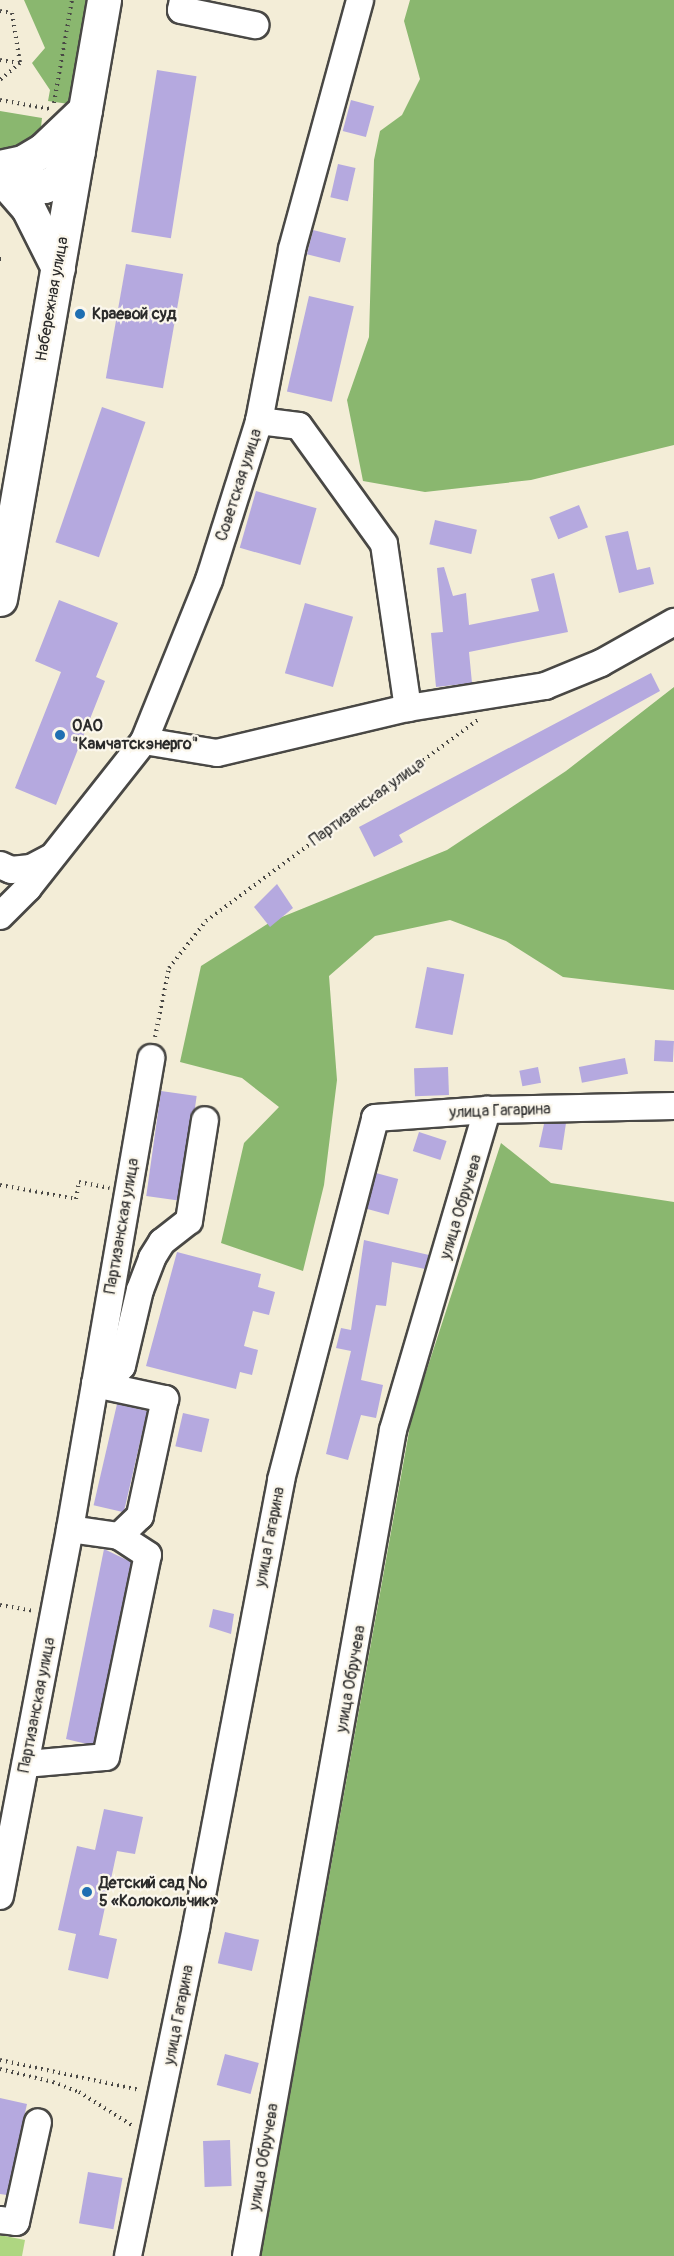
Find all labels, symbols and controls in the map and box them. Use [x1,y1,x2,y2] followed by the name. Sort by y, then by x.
[32,235,72,363] street label: Набережная улица
[92,304,176,324] place label: Краевой суд
[73,307,87,321] marker: Краевой суд
[212,426,266,544] street label: Советская улица
[72,716,198,754] place label: ОАО "Камчатскэнерго"
[53,728,67,742] marker: ОАО "Камчатскэнерго"
[306,754,428,850] street label: Партизанская улица
[449,1100,551,1122] street label: улица Гагарина
[436,1152,486,1262] street label: улица Обручева
[101,1157,143,1295] street label: Партизанская улица
[251,1485,289,1589] street label: улица Гагарина
[332,1624,370,1734] street label: улица Обручева
[14,1636,60,1774] street label: Партизанская улица
[99,1873,218,1911] place label: Детский сад № 5 «Колокольчик»
[80,1885,94,1899] marker: Детский сад № 5 «Колокольчик»
[160,1963,198,2067] street label: улица Гагарина
[245,2102,283,2212] street label: улица Обручева

